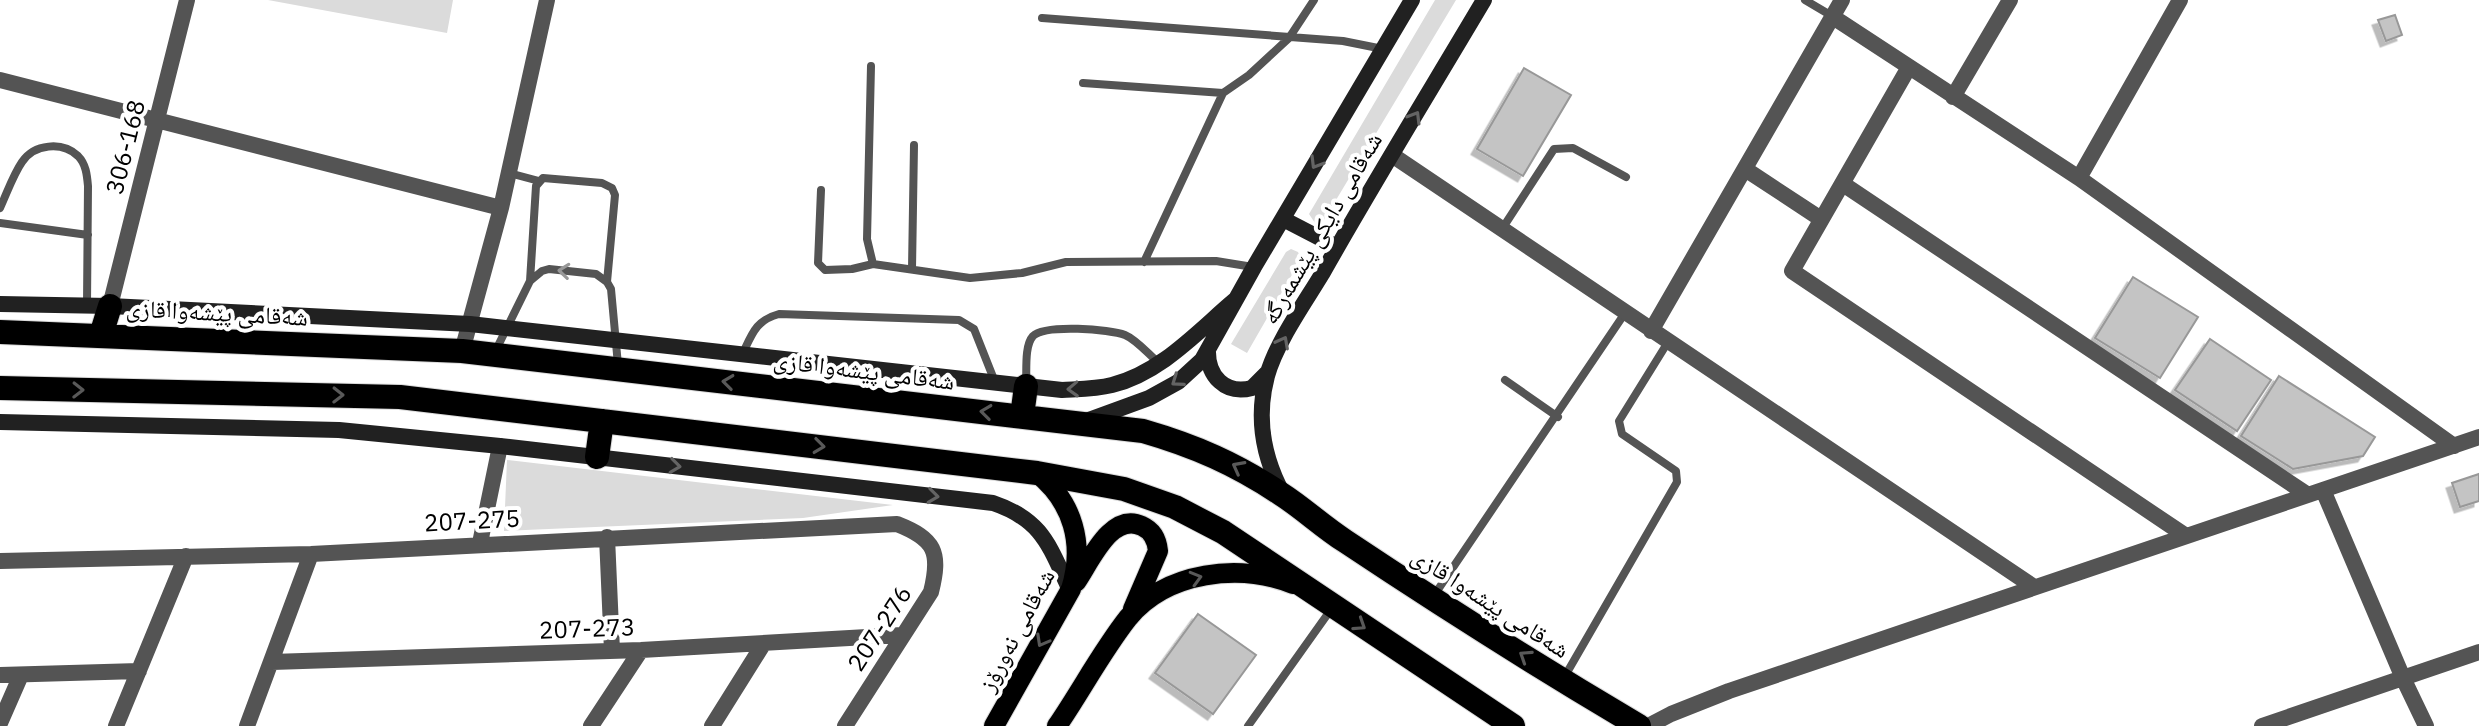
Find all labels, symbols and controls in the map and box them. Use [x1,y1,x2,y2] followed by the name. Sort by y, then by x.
[98,97,152,197] street label: 306-168
[1405,111,1420,126] one-way arrow
[1253,126,1389,330] street label: شەقامی دایکی پێشمەرگە
[1310,154,1325,169] one-way arrow
[558,263,571,280] one-way arrow
[125,291,309,333] street label: شەقامی پێشەوا قازی
[1274,335,1289,350] one-way arrow
[772,343,956,397] street label: شەقامی پێشەوا قازی
[1172,371,1186,386] one-way arrow
[721,374,734,391] one-way arrow
[1066,380,1079,397] one-way arrow
[72,381,85,398] one-way arrow
[332,387,345,404] one-way arrow
[979,404,993,421] one-way arrow
[813,438,826,455] one-way arrow
[669,458,682,475] one-way arrow
[1231,462,1246,477] one-way arrow
[927,487,940,504] one-way arrow
[423,502,521,538] street label: 207-275
[1406,539,1576,665] street label: شەقامی پێشەوا قازی
[970,563,1062,698] street label: شەقامی نەورۆز
[1189,571,1203,588] one-way arrow
[839,579,919,677] street label: 207-276
[538,610,636,646] street label: 207-273
[1352,616,1366,631] one-way arrow
[1036,632,1051,647] one-way arrow
[1519,651,1533,666] one-way arrow

